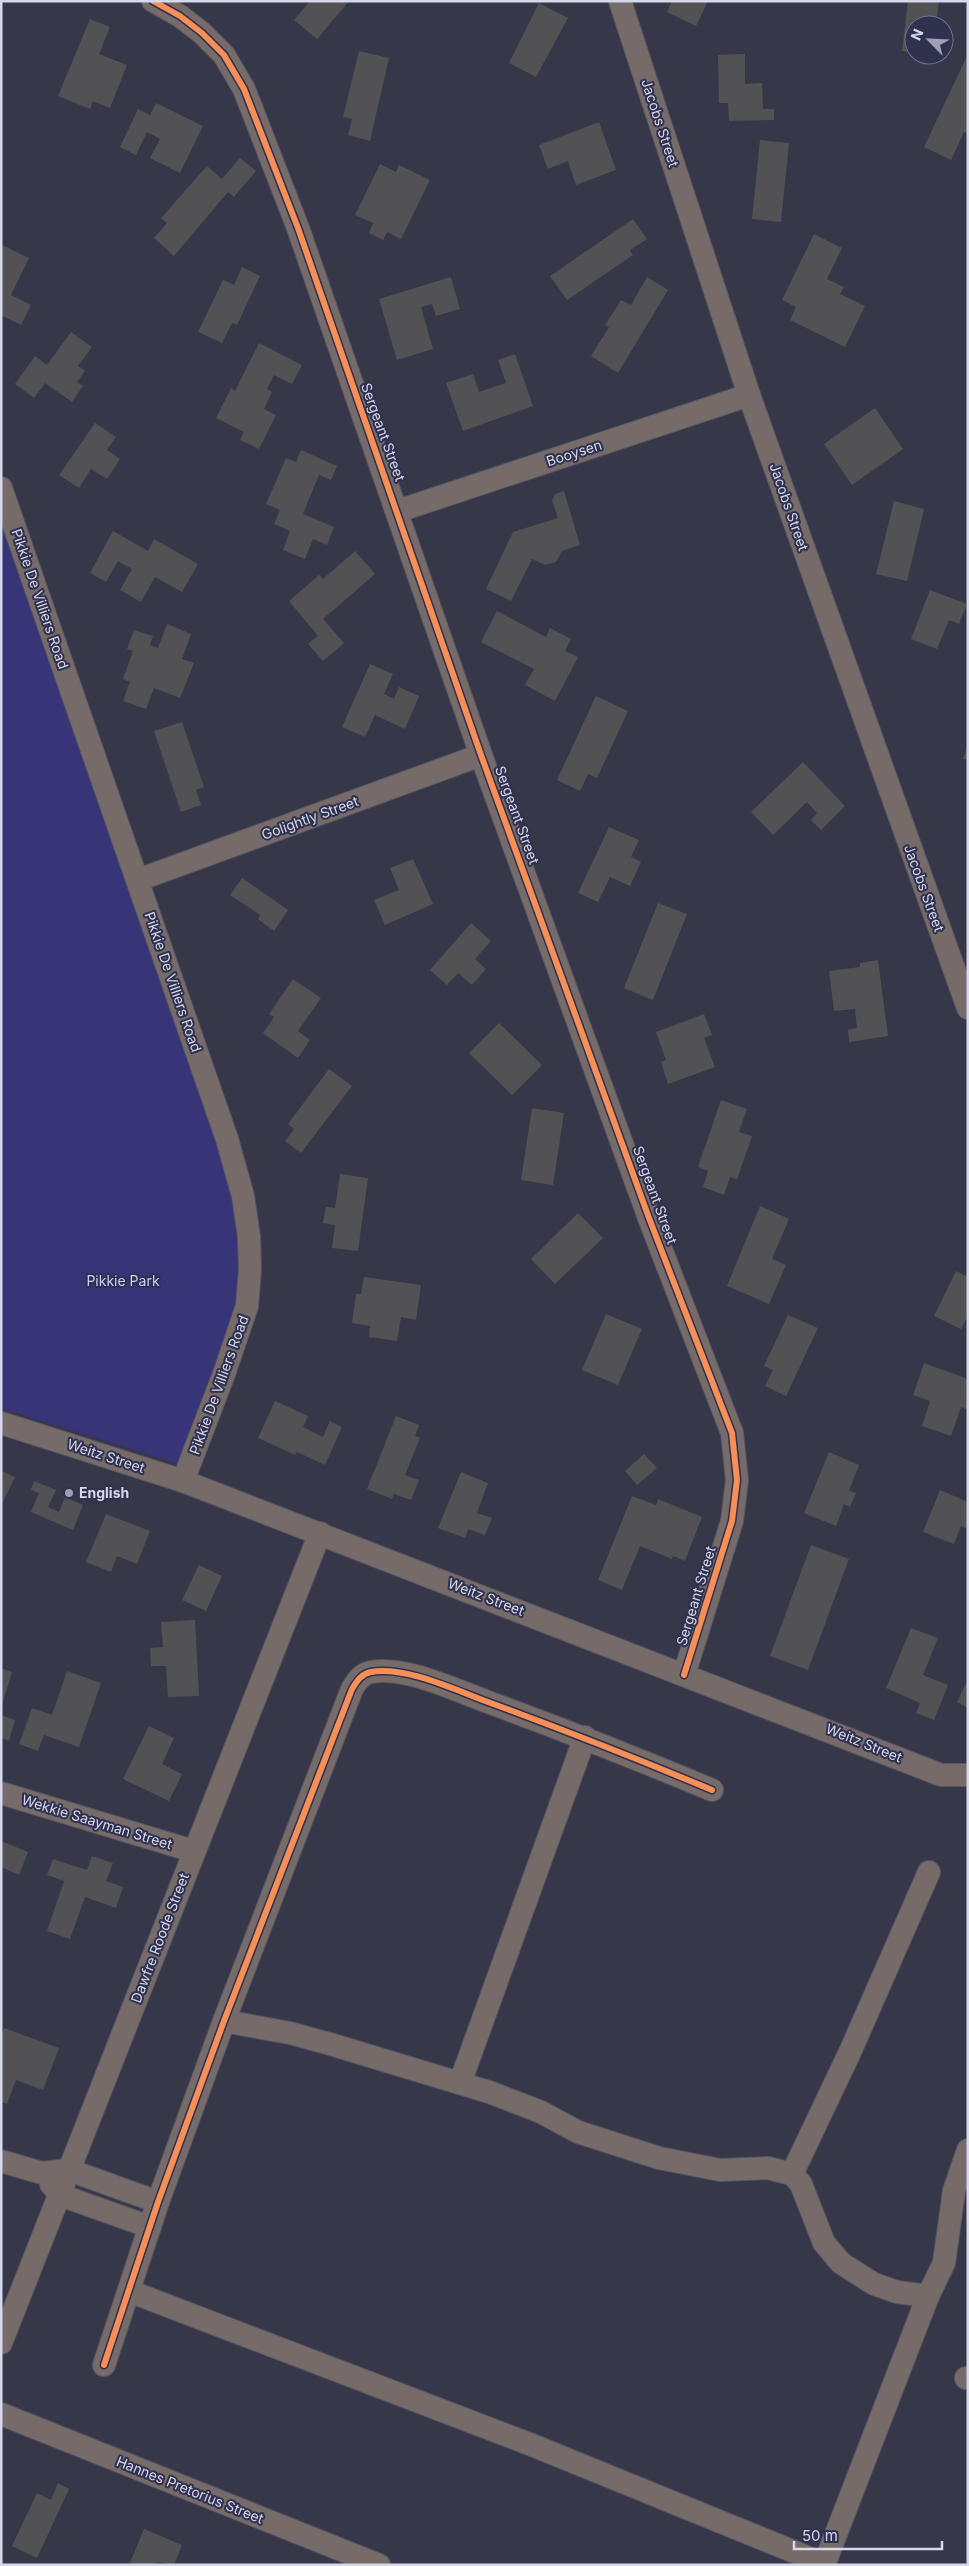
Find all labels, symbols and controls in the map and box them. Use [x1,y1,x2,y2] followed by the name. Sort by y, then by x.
[904,15,954,65] north arrow
[907,26,927,43] text: N
[638,77,683,169] street label: Jacobs Street
[358,380,409,484] street label: Sergeant Street
[544,436,604,469] street label: Booysen
[767,461,813,553] street label: Jacobs Street
[8,527,72,671] street label: Pikkie De Villiers Road
[492,763,543,867] street label: Sergeant Street
[259,792,361,843] street label: Golightly Street
[901,842,948,934] street label: Jacobs Street
[141,910,205,1054] street label: Pikkie De Villiers Road
[630,1143,681,1247] street label: Sergeant Street
[86,1272,160,1289] park label: Pikkie Park
[185,1313,252,1457] street label: Pikkie De Villiers Road
[65,1435,147,1476] street label: Weitz Street
[79,1484,129,1501] place label: English
[63,1487,75,1499] marker: English
[672,1544,719,1648] street label: Sergeant Street
[446,1574,527,1619] street label: Weitz Street
[824,1720,905,1766] street label: Weitz Street
[20,1791,175,1853] street label: Wekkie Saayman Street
[127,1870,192,2005] street label: Dawfre Roode Street
[114,2452,267,2527] street label: Hannes Pretorius Street
[794,2518,942,2550] scale bar
[802,2526,838,2545] text: 50 m

